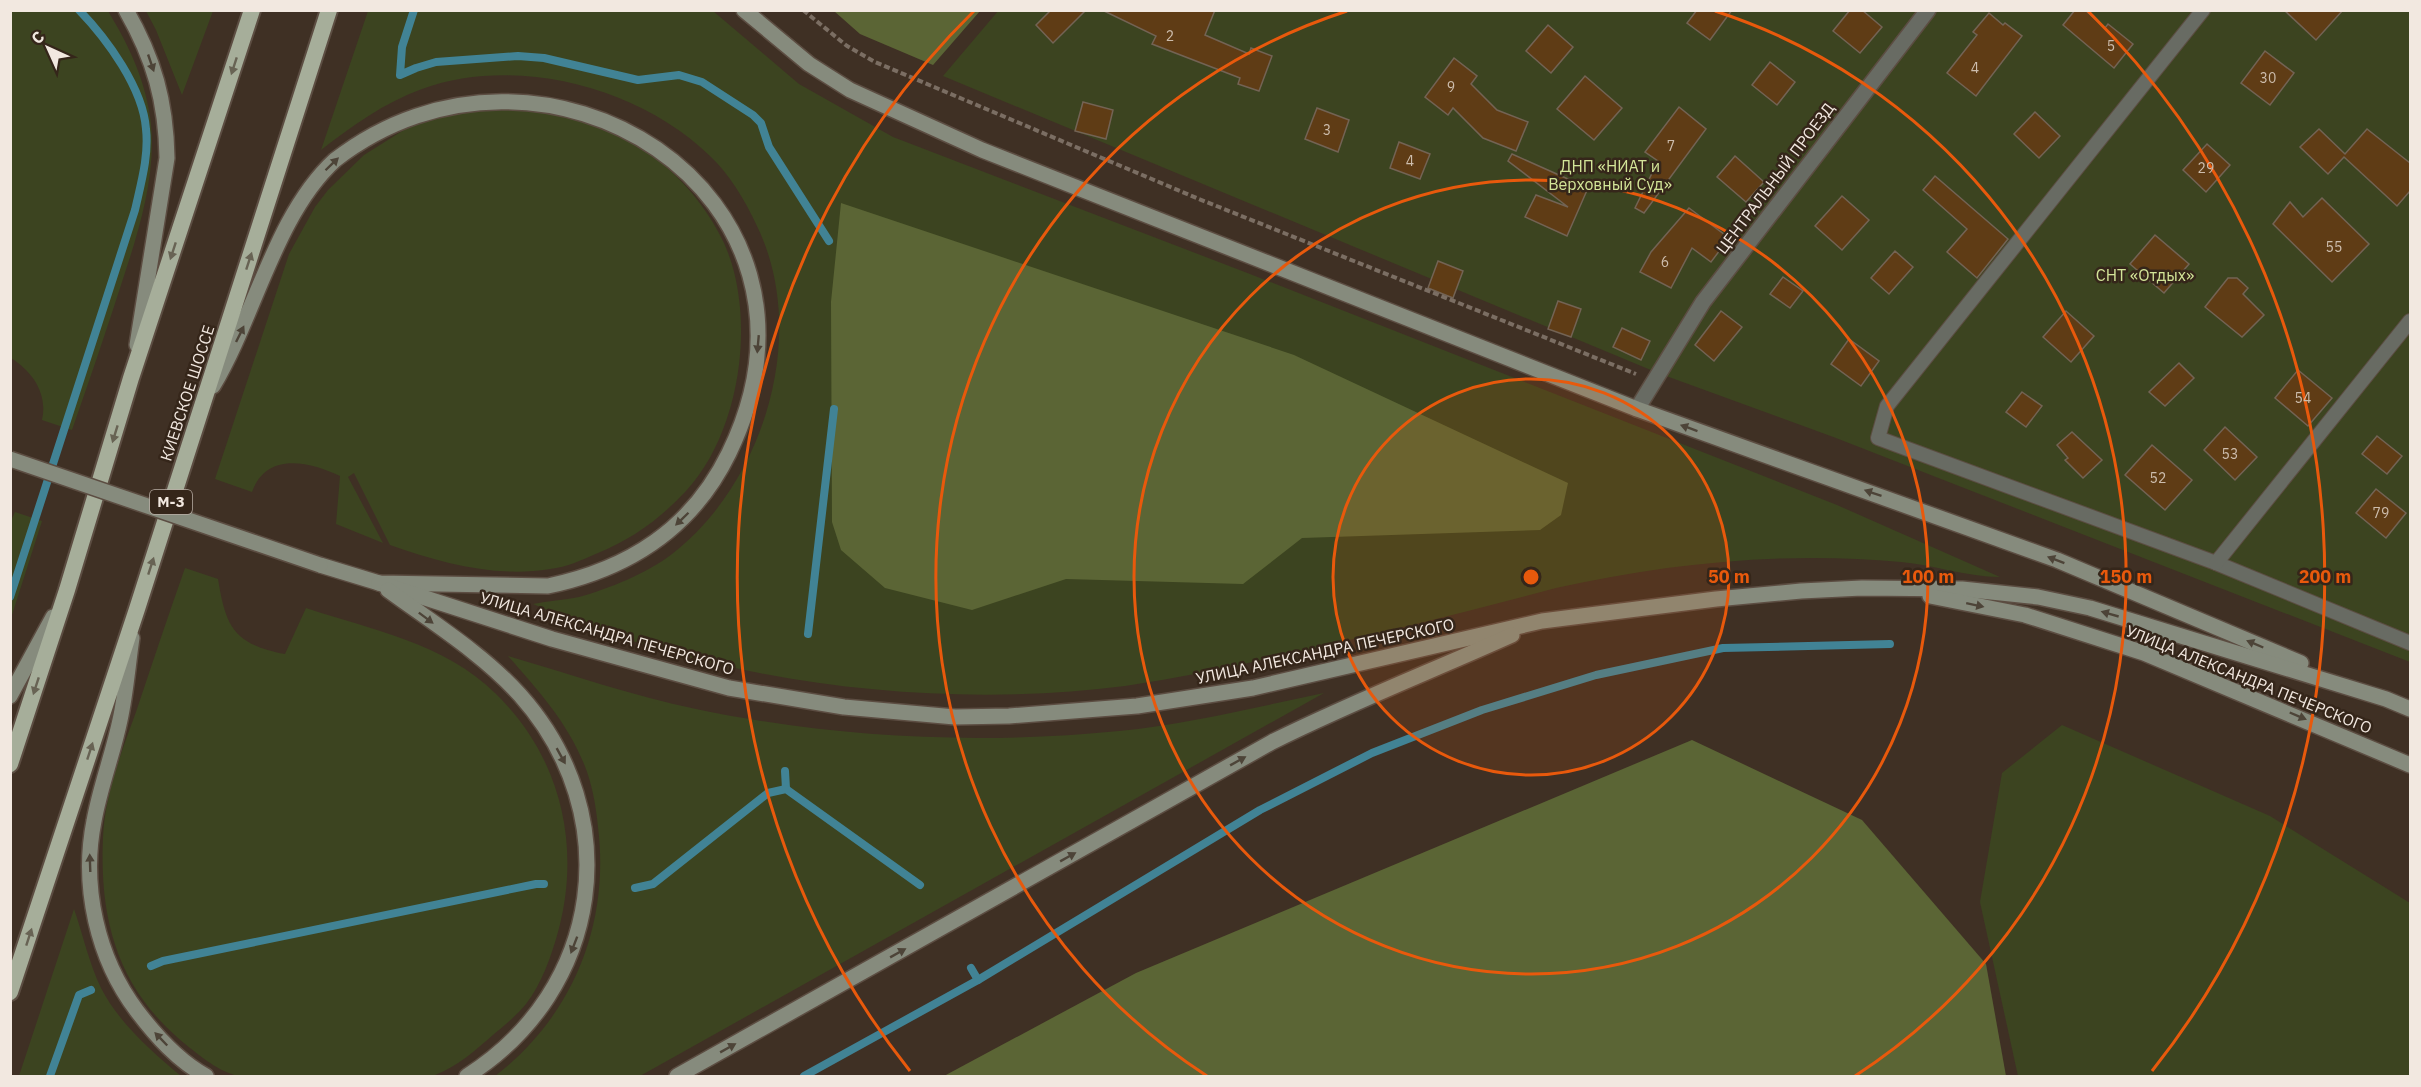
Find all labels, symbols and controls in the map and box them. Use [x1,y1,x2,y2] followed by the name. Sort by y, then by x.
[18,18,78,78] north arrow
[27,27,48,48] text: С
[1166,27,1174,45] house number: 2
[2107,37,2115,55] house number: 5
[147,54,157,72] one-way arrow
[229,57,238,75] one-way arrow
[1971,59,1979,77] house number: 4
[2260,69,2276,87] house number: 30
[1447,78,1455,96] house number: 9
[1711,98,1839,258] street label: ЦЕНТРАЛЬНЫЙ ПРОЕЗД
[1323,121,1331,139] house number: 3
[1667,137,1675,155] house number: 7
[1406,152,1414,170] house number: 4
[1548,156,1672,194] park label: ДНП «НИАТ и Верховный Суд»
[325,157,339,171] one-way arrow
[2198,159,2214,177] house number: 29
[2326,238,2342,256] house number: 55
[168,242,177,260] one-way arrow
[245,251,254,269] one-way arrow
[1661,253,1669,271] house number: 6
[2096,265,2194,285] park label: СНТ «Отдых»
[156,322,218,464] street label: КИЕВСКОЕ ШОССЕ
[235,325,244,342] one-way arrow
[753,335,763,354] one-way arrow
[2295,389,2311,407] house number: 54
[1680,423,1698,433] one-way arrow
[110,425,119,443] one-way arrow
[2222,445,2238,463] house number: 53
[2150,469,2166,487] house number: 52
[1863,488,1881,498] one-way arrow
[150,490,192,514] road number: М-3
[2373,504,2389,522] house number: 79
[675,512,689,526] one-way arrow
[2047,555,2065,564] one-way arrow
[146,557,156,575] one-way arrow
[1708,565,1750,588] text: 50 m
[1902,565,1954,588] text: 100 m
[2100,565,2152,588] text: 150 m
[2299,565,2351,588] text: 200 m
[1521,567,1541,587] centre of rings
[478,587,736,679] street label: УЛИЦА АЛЕКСАНДРА ПЕЧЕРСКОГО
[1966,601,1985,610] one-way arrow
[2100,609,2118,618] one-way arrow
[418,612,433,624] one-way arrow
[1194,614,1456,688] street label: УЛИЦА АЛЕКСАНДРА ПЕЧЕРСКОГО
[2123,620,2375,738] street label: УЛИЦА АЛЕКСАНДРА ПЕЧЕРСКОГО
[2246,639,2264,648] one-way arrow
[31,677,40,695] one-way arrow
[2289,712,2307,721] one-way arrow
[86,742,95,760] one-way arrow
[556,748,566,765] one-way arrow
[1230,756,1247,766] one-way arrow
[1060,852,1077,862] one-way arrow
[85,854,95,873] one-way arrow
[25,928,34,946] one-way arrow
[569,936,578,954] one-way arrow
[890,947,906,958] one-way arrow
[154,1032,168,1047] one-way arrow
[720,1043,737,1053] one-way arrow

